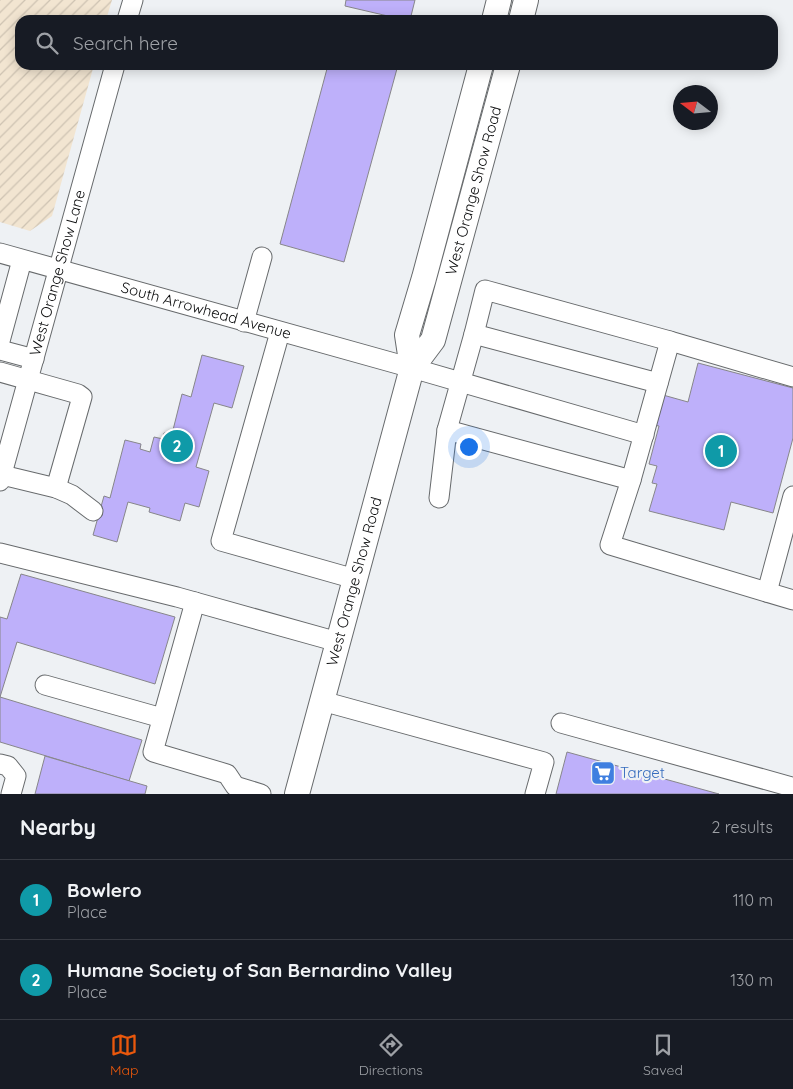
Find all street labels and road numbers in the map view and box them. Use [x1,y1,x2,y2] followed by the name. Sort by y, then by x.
[441,104,505,277] street label: West Orange Show Road
[25,188,89,358] street label: West Orange Show Lane
[119,277,293,343] street label: South Arrowhead Avenue
[322,495,386,668] street label: West Orange Show Road

